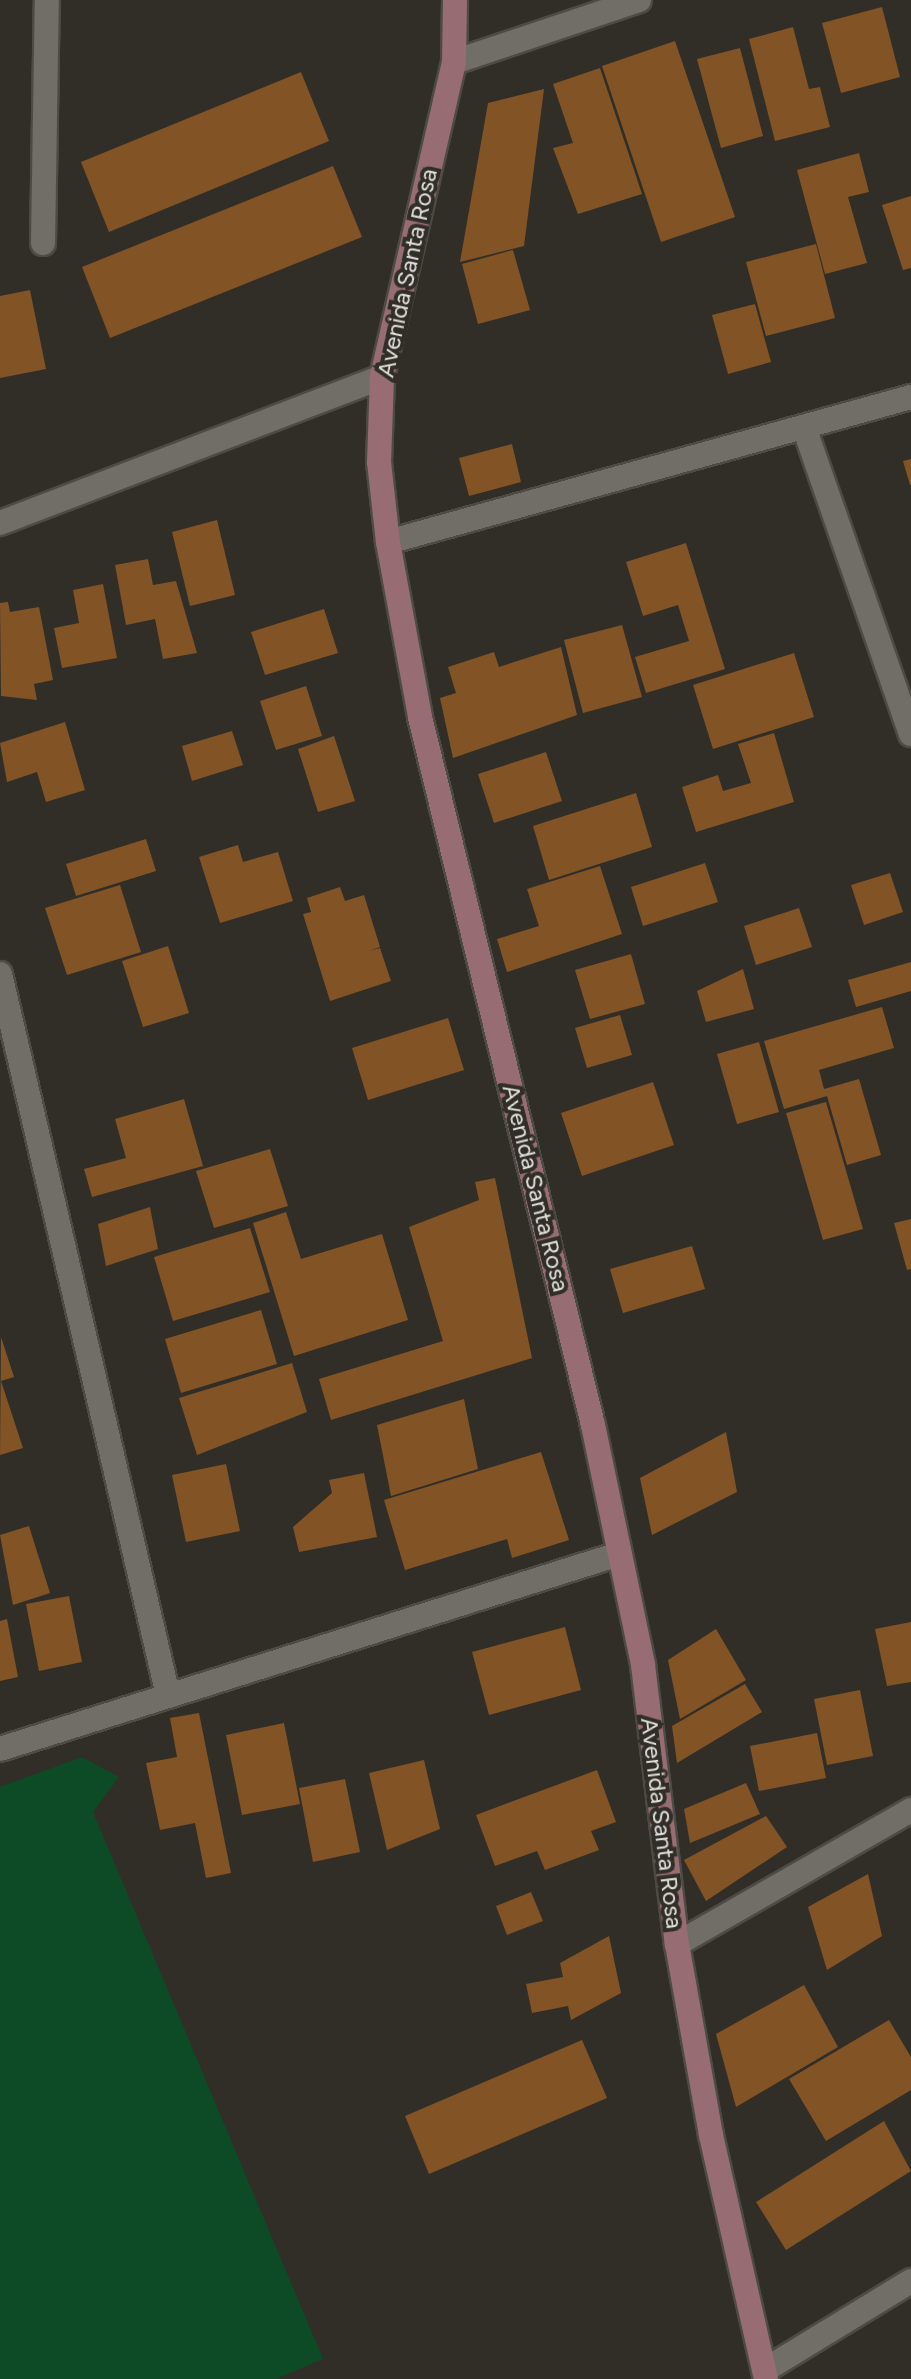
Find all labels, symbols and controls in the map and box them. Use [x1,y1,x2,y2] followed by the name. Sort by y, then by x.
[371,166,443,380] street label: Avenida Santa Rosa
[496,1081,576,1295] street label: Avenida Santa Rosa
[635,1716,689,1930] street label: Avenida Santa Rosa

